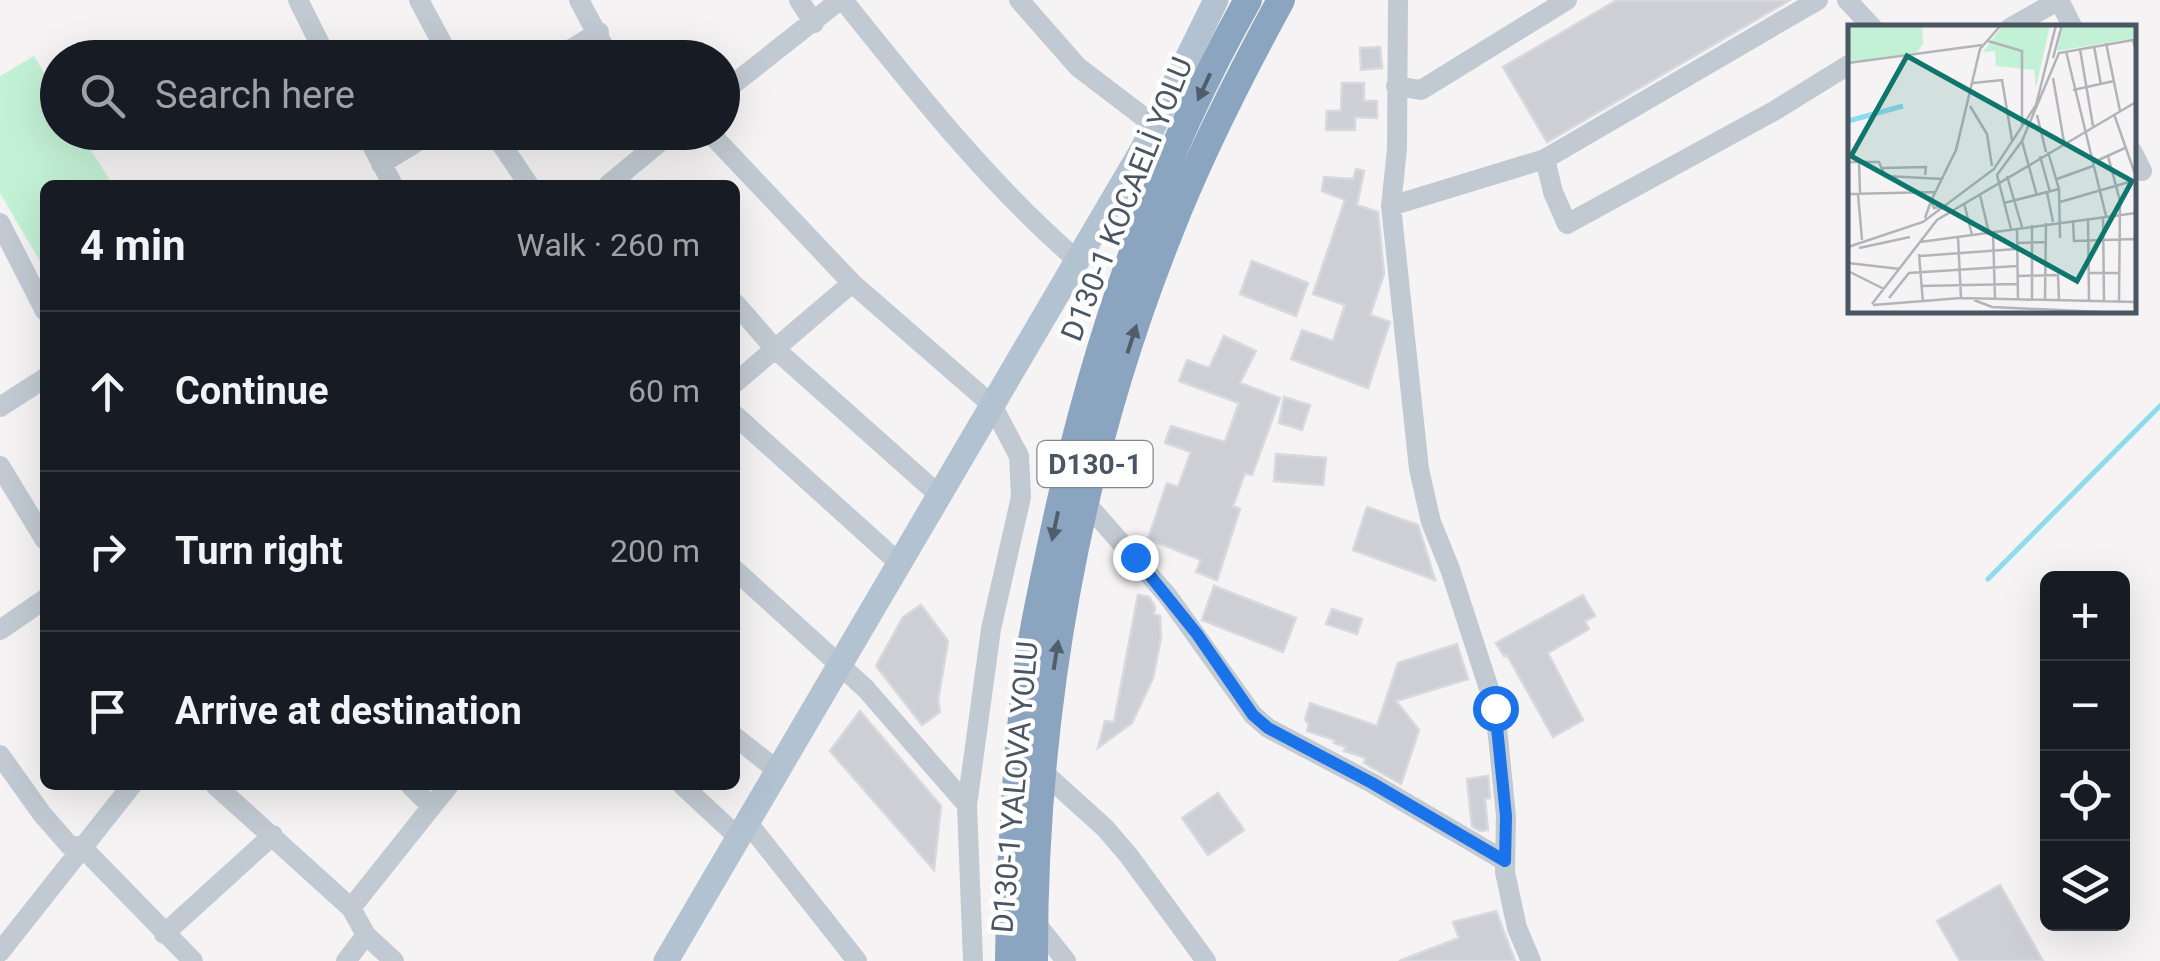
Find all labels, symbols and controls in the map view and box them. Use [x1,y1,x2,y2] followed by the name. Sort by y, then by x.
[1848,25,2135,312] inset map
[40,40,740,150] search box
[1054,52,1199,346] street label: D130-1 KOCAELİ YOLU
[75,68,130,123] icon: search
[155,73,355,117] text: Search here
[1195,73,1212,102] one-way arrow
[80,221,186,270] text: 4 min
[517,226,700,264] text: Walk · 260 m
[1125,323,1140,354] one-way arrow
[80,364,135,419] icon: ahead
[175,369,329,413] text: Continue
[628,372,700,410] text: 60 m
[1038,441,1152,487] road number: D130-1
[1047,511,1062,542] one-way arrow
[80,524,135,579] icon: right
[175,529,343,573] text: Turn right
[610,532,700,570] text: 200 m
[1113,535,1159,581] route end
[2040,571,2130,931] map controls
[2040,571,2130,661] button: +
[1049,638,1064,670] one-way arrow
[984,640,1045,934] street label: D130-1 YALOVA YOLU
[2040,661,2130,751] button: −
[80,684,135,739] icon: arrive
[1473,686,1519,732] route start
[175,689,522,733] text: Arrive at destination
[2040,751,2130,841] button: locate
[2040,841,2130,931] button: layers

